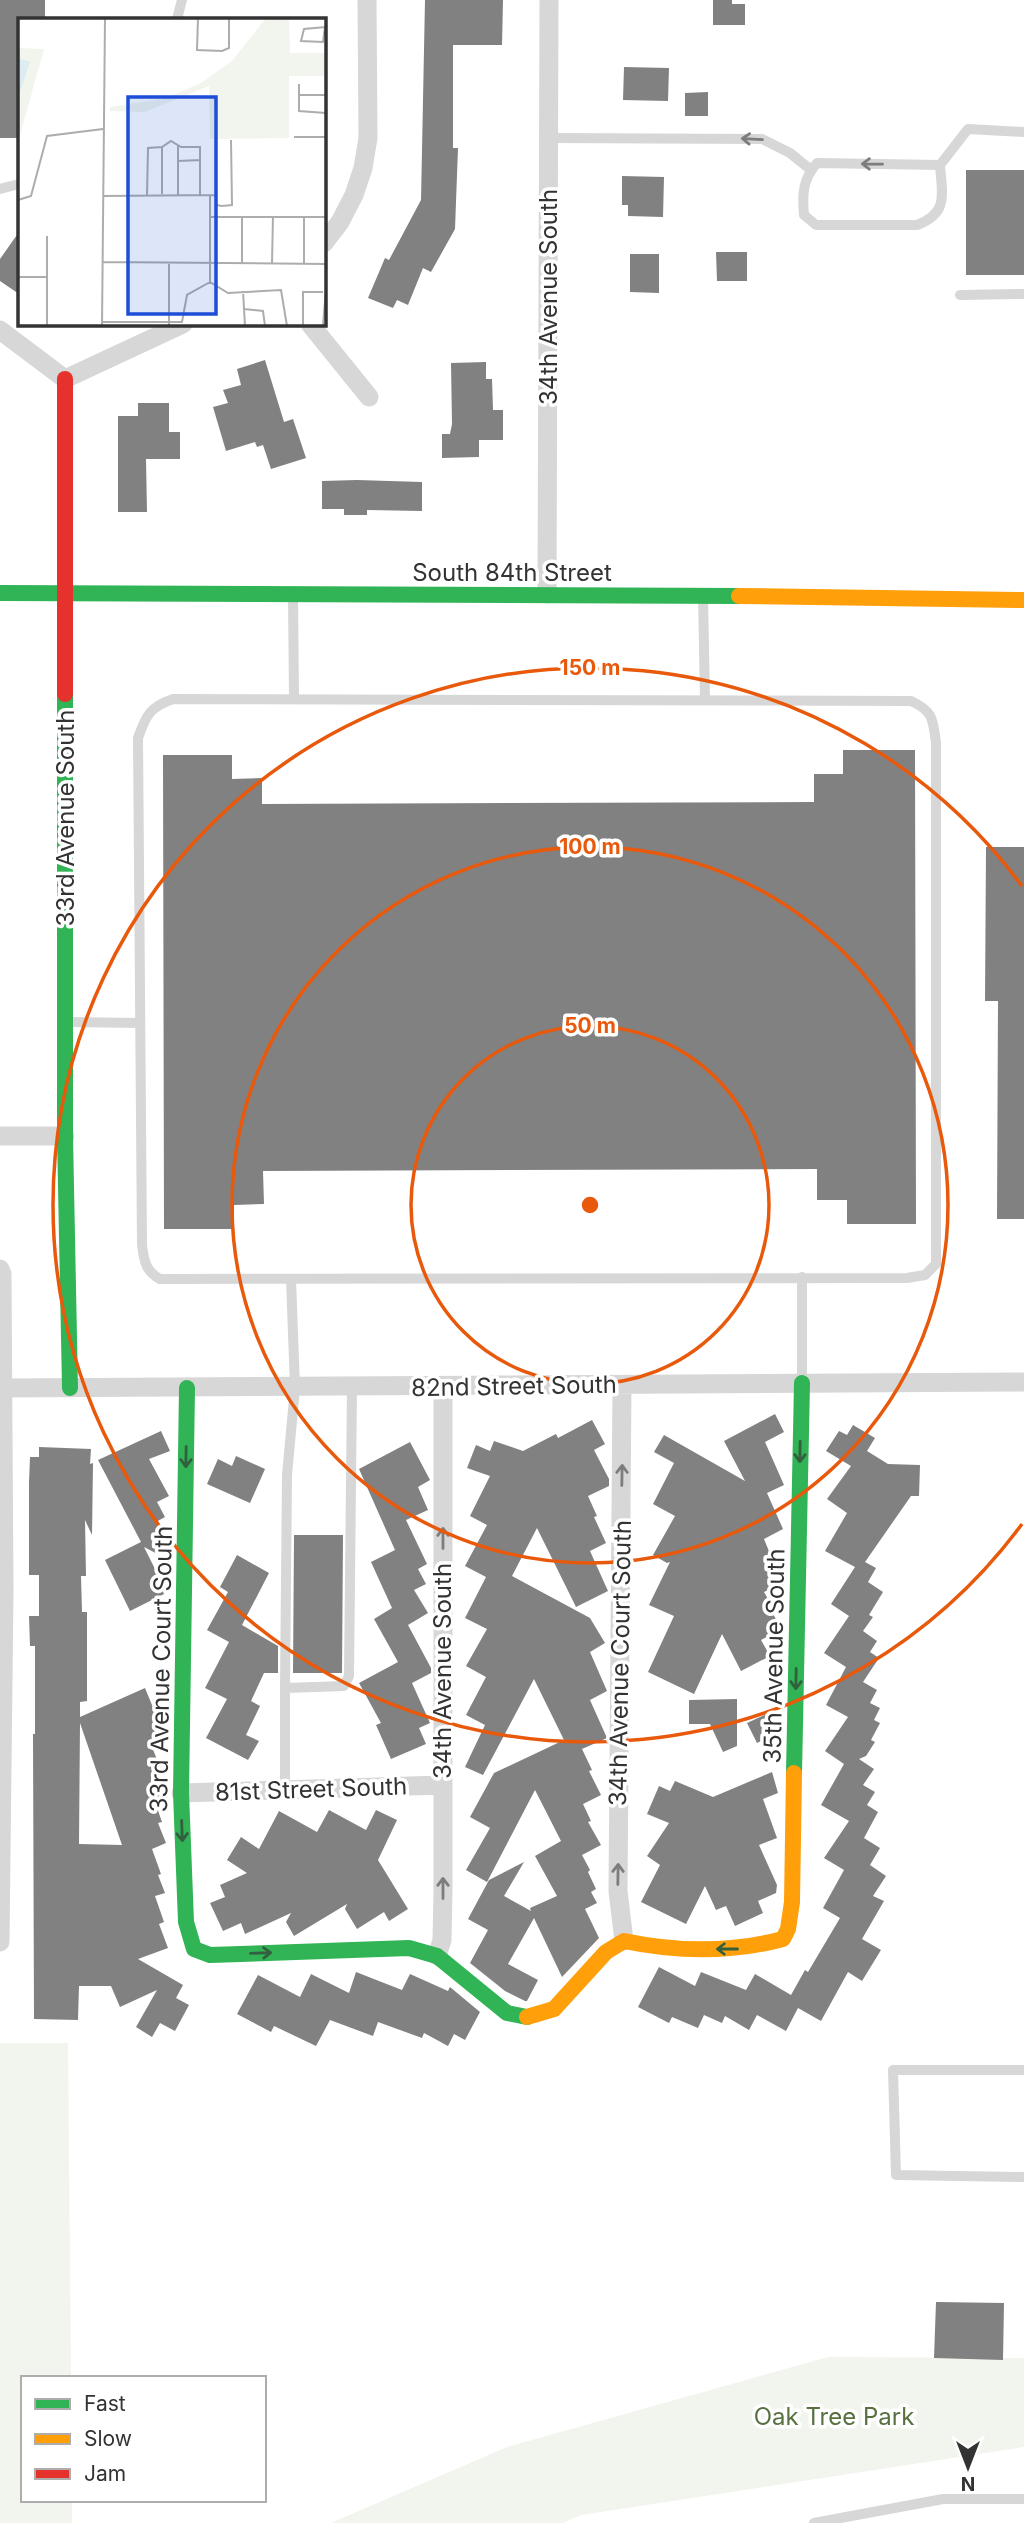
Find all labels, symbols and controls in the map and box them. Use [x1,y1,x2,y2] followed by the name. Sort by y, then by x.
[18,18,326,326] inset map
[741,133,764,146] one-way arrow
[860,157,883,171] one-way arrow
[534,189,563,405] street label: 34th Avenue South
[412,558,612,587] street label: South 84th Street
[560,655,620,680] text: 150 m
[51,710,80,926] street label: 33rd Avenue South
[559,834,621,859] text: 100 m
[564,1013,616,1038] text: 50 m
[578,1193,602,1217] centre of rings
[411,1370,617,1402] street label: 82nd Street South
[794,1440,807,1463] one-way arrow
[179,1445,193,1468] one-way arrow
[615,1463,628,1486] one-way arrow
[603,1520,637,1806] street label: 34th Avenue Court South
[144,1525,178,1813] street label: 33rd Avenue Court South
[436,1527,449,1550] one-way arrow
[758,1548,790,1764] street label: 35th Avenue South
[428,1563,457,1779] street label: 34th Avenue South
[790,1667,803,1690] one-way arrow
[214,1771,408,1807] street label: 81st Street South
[176,1819,189,1842] one-way arrow
[611,1862,625,1885] one-way arrow
[436,1877,450,1900] one-way arrow
[716,1942,739,1956] one-way arrow
[250,1947,273,1960] one-way arrow
[21,2376,266,2502] legend
[84,2391,126,2416] text: Fast
[754,2402,914,2431] park label: Oak Tree Park
[84,2426,132,2451] text: Slow
[933,2432,1003,2502] north arrow
[84,2461,126,2486] text: Jam
[961,2472,975,2495] text: N

